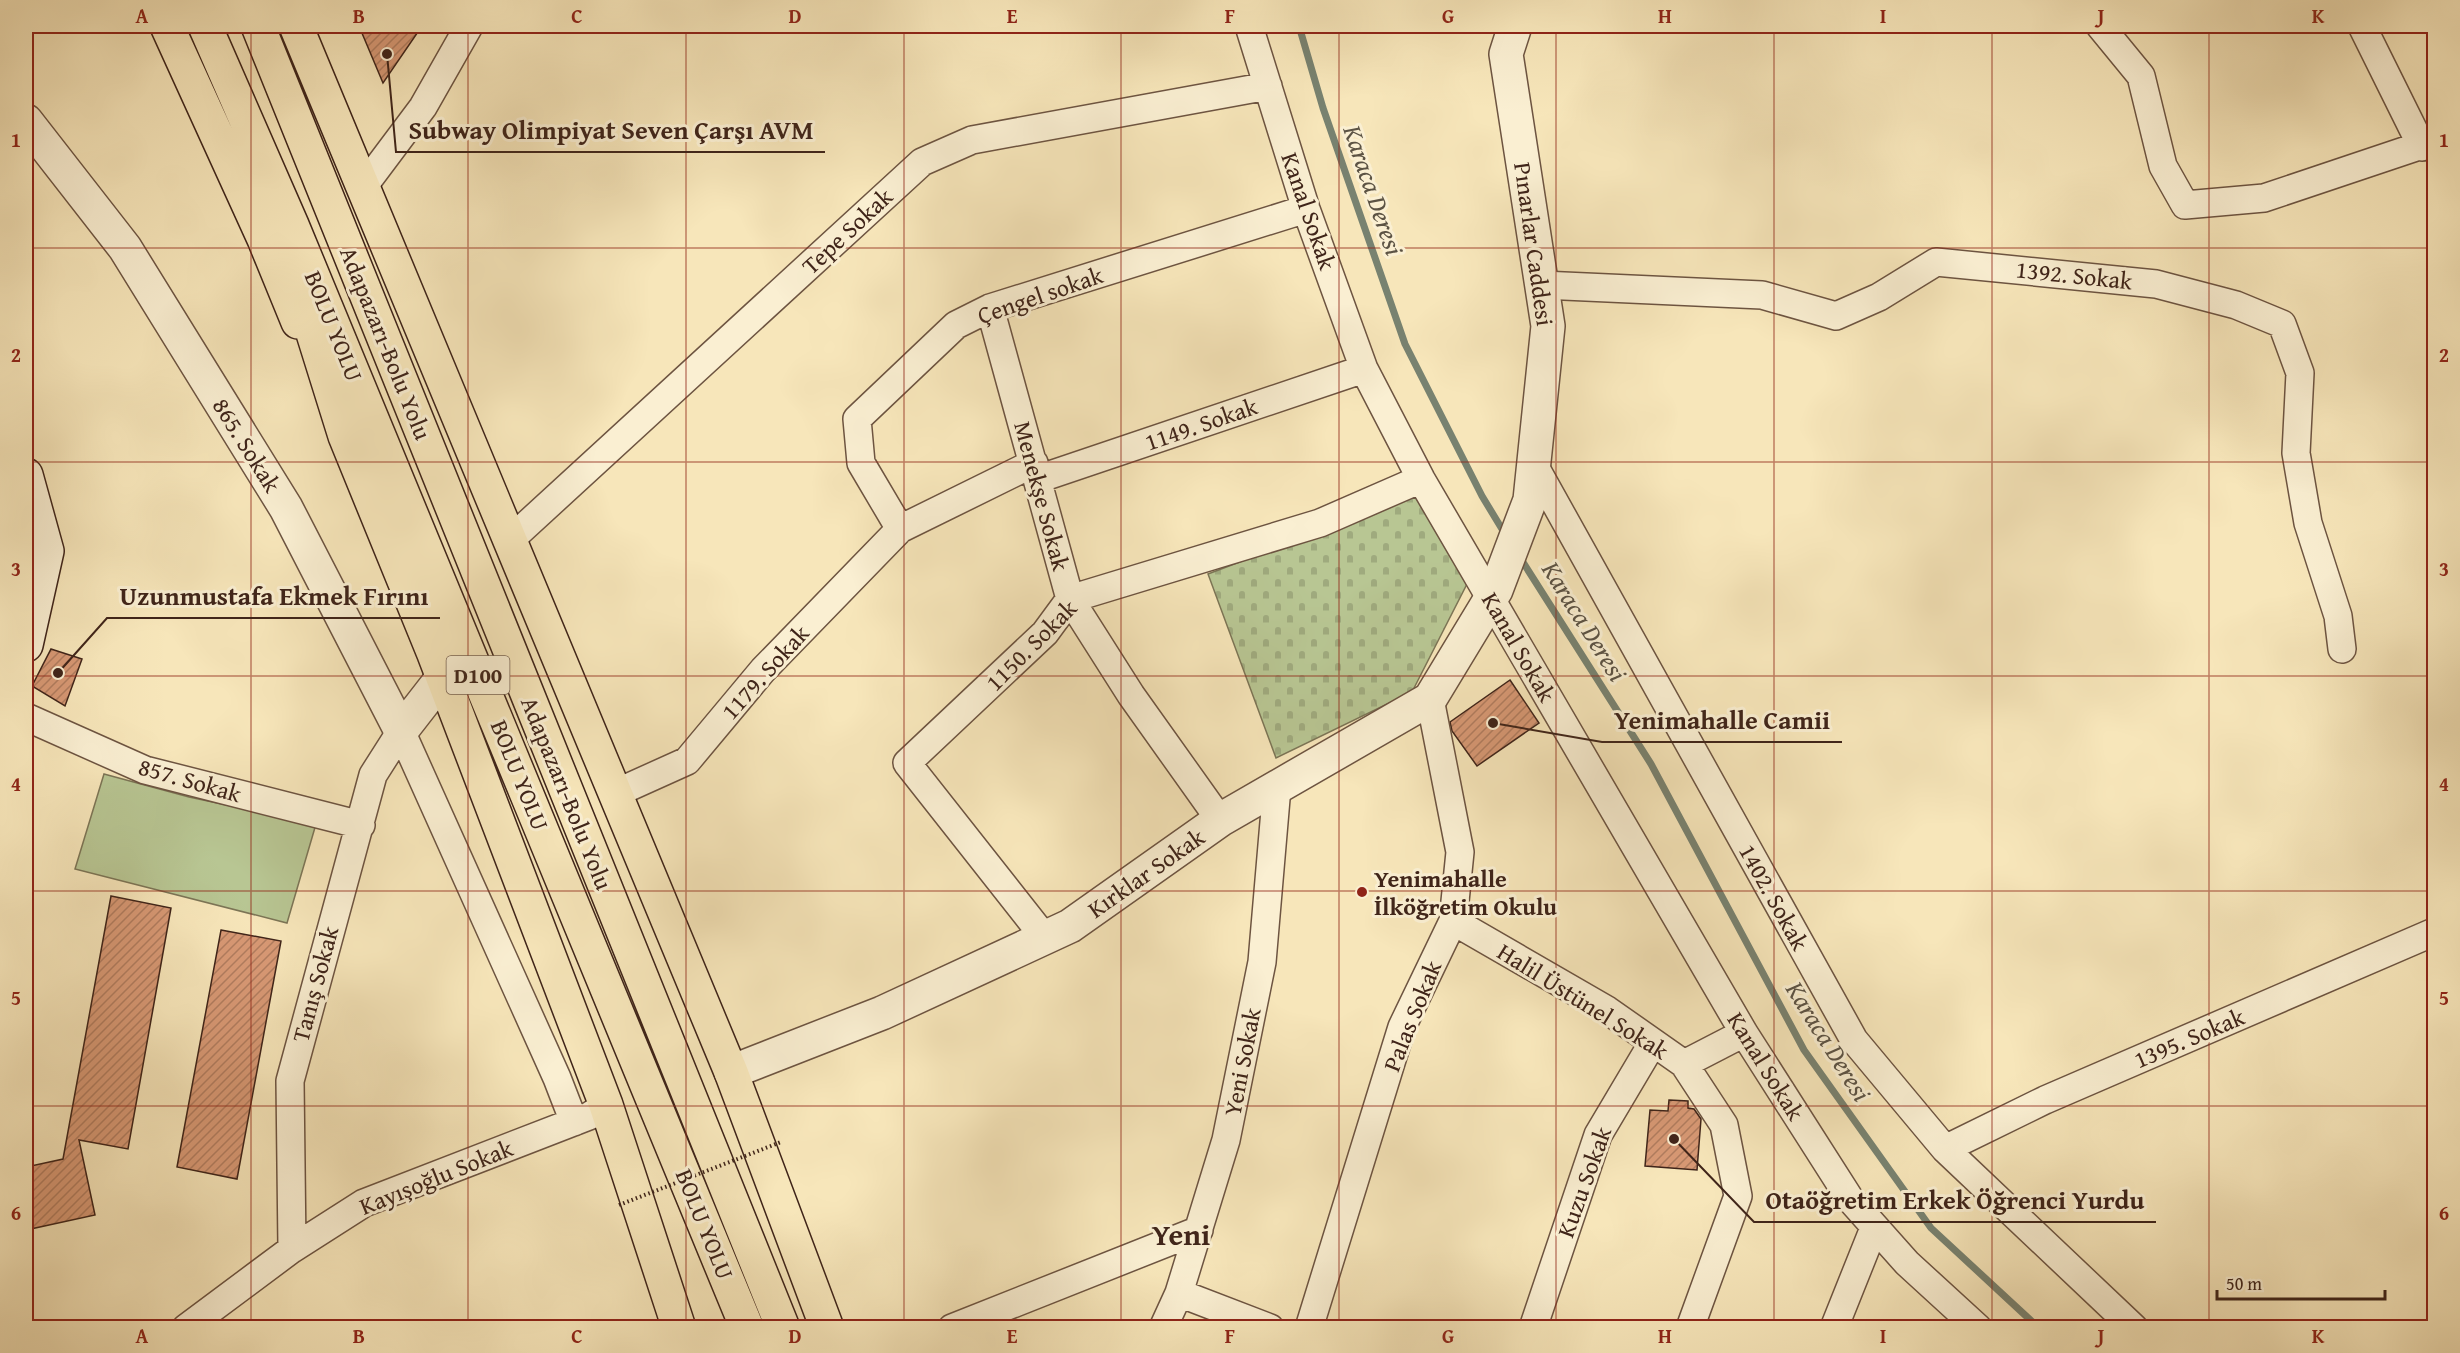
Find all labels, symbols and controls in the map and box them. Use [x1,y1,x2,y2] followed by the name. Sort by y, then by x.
[136,1,149,30] text: A
[353,1,365,30] text: B
[571,1,583,30] text: C
[788,1,802,30] text: D
[1007,1,1018,30] text: E
[1225,1,1235,30] text: F
[1442,1,1454,30] text: G
[1658,1,1672,30] text: H
[1880,1,1886,30] text: I
[2095,1,2105,30] text: J
[2312,1,2325,30] text: K
[396,108,825,152] callout: Subway Olimpiyat Seven Çarşı AVM
[408,110,814,149] text: Subway Olimpiyat Seven Çarşı AVM
[1333,119,1415,261] water label: Karaca Deresi
[11,125,21,154] text: 1
[2439,125,2449,154] text: 1
[1273,148,1346,275] street label: Kanal Sokak
[1505,160,1563,328] street label: Pınarlar Caddesi
[794,179,901,282] street label: Tepe Sokak
[331,241,441,445] street label: Adapazarı-Bolu Yolu
[2014,251,2135,299] street label: 1392. Sokak
[973,257,1108,333] street label: Çengel sokak
[296,265,372,387] street label: BOLU YOLU
[11,340,21,369] text: 2
[2439,340,2449,369] text: 2
[1140,388,1263,460] street label: 1149. Sokak
[204,391,290,500] street label: 865. Sokak
[1005,417,1079,576] street label: Menekşe Sokak
[1532,552,1638,689] water label: Karaca Deresi
[11,554,21,583] text: 3
[2439,554,2449,583] text: 3
[107,574,440,618] callout: Uzunmustafa Ekmek Fırını
[119,576,429,615] text: Uzunmustafa Ekmek Fırını
[1473,585,1565,709] street label: Kanal Sokak
[977,591,1085,699] street label: 1150. Sokak
[713,616,818,727] street label: 1179. Sokak
[446,656,510,694] road number: D100
[512,691,622,895] street label: Adapazarı-Bolu Yolu
[1602,698,1842,742] callout: Yenimahalle Camii
[1614,700,1830,739] text: Yenimahalle Camii
[482,714,558,836] street label: BOLU YOLU
[134,749,246,812] street label: 857. Sokak
[11,769,21,798] text: 4
[2439,769,2449,798] text: 4
[1080,819,1212,926] street label: Kırklar Sokak
[1730,837,1818,957] street label: 1402. Sokak
[1374,861,1557,924] place label: Yenimahalle İlköğretim Okulu
[1355,885,1369,899] marker: Yenimahalle İlköğretim Okulu
[283,921,347,1046] street label: Tanış Sokak
[1491,934,1676,1068] street label: Halil Üstünel Sokak
[1374,955,1450,1077] street label: Palas Sokak
[1776,972,1882,1109] water label: Karaca Deresi
[11,983,21,1012] text: 5
[2439,983,2449,1012] text: 5
[2128,999,2250,1077] street label: 1395. Sokak
[1214,1004,1270,1119] street label: Yeni Sokak
[1719,1005,1814,1128] street label: Kanal Sokak
[1548,1121,1620,1242] street label: Kuzu Sokak
[354,1130,519,1224] street label: Kayışoğlu Sokak
[667,1163,743,1285] street label: BOLU YOLU
[1754,1178,2156,1222] callout: Otaöğretim Erkek Öğrenci Yurdu
[1766,1180,2144,1219] text: Otaöğretim Erkek Öğrenci Yurdu
[11,1198,21,1227] text: 6
[2439,1198,2449,1227] text: 6
[1152,1212,1210,1256] district label: Yeni
[2217,1263,2385,1301] scale bar
[2226,1270,2262,1297] text: 50 m
[136,1321,149,1350] text: A
[353,1321,365,1350] text: B
[571,1321,583,1350] text: C
[788,1321,802,1350] text: D
[1007,1321,1018,1350] text: E
[1225,1321,1235,1350] text: F
[1442,1321,1454,1350] text: G
[1658,1321,1672,1350] text: H
[1880,1321,1886,1350] text: I
[2095,1321,2105,1350] text: J
[2312,1321,2325,1350] text: K

